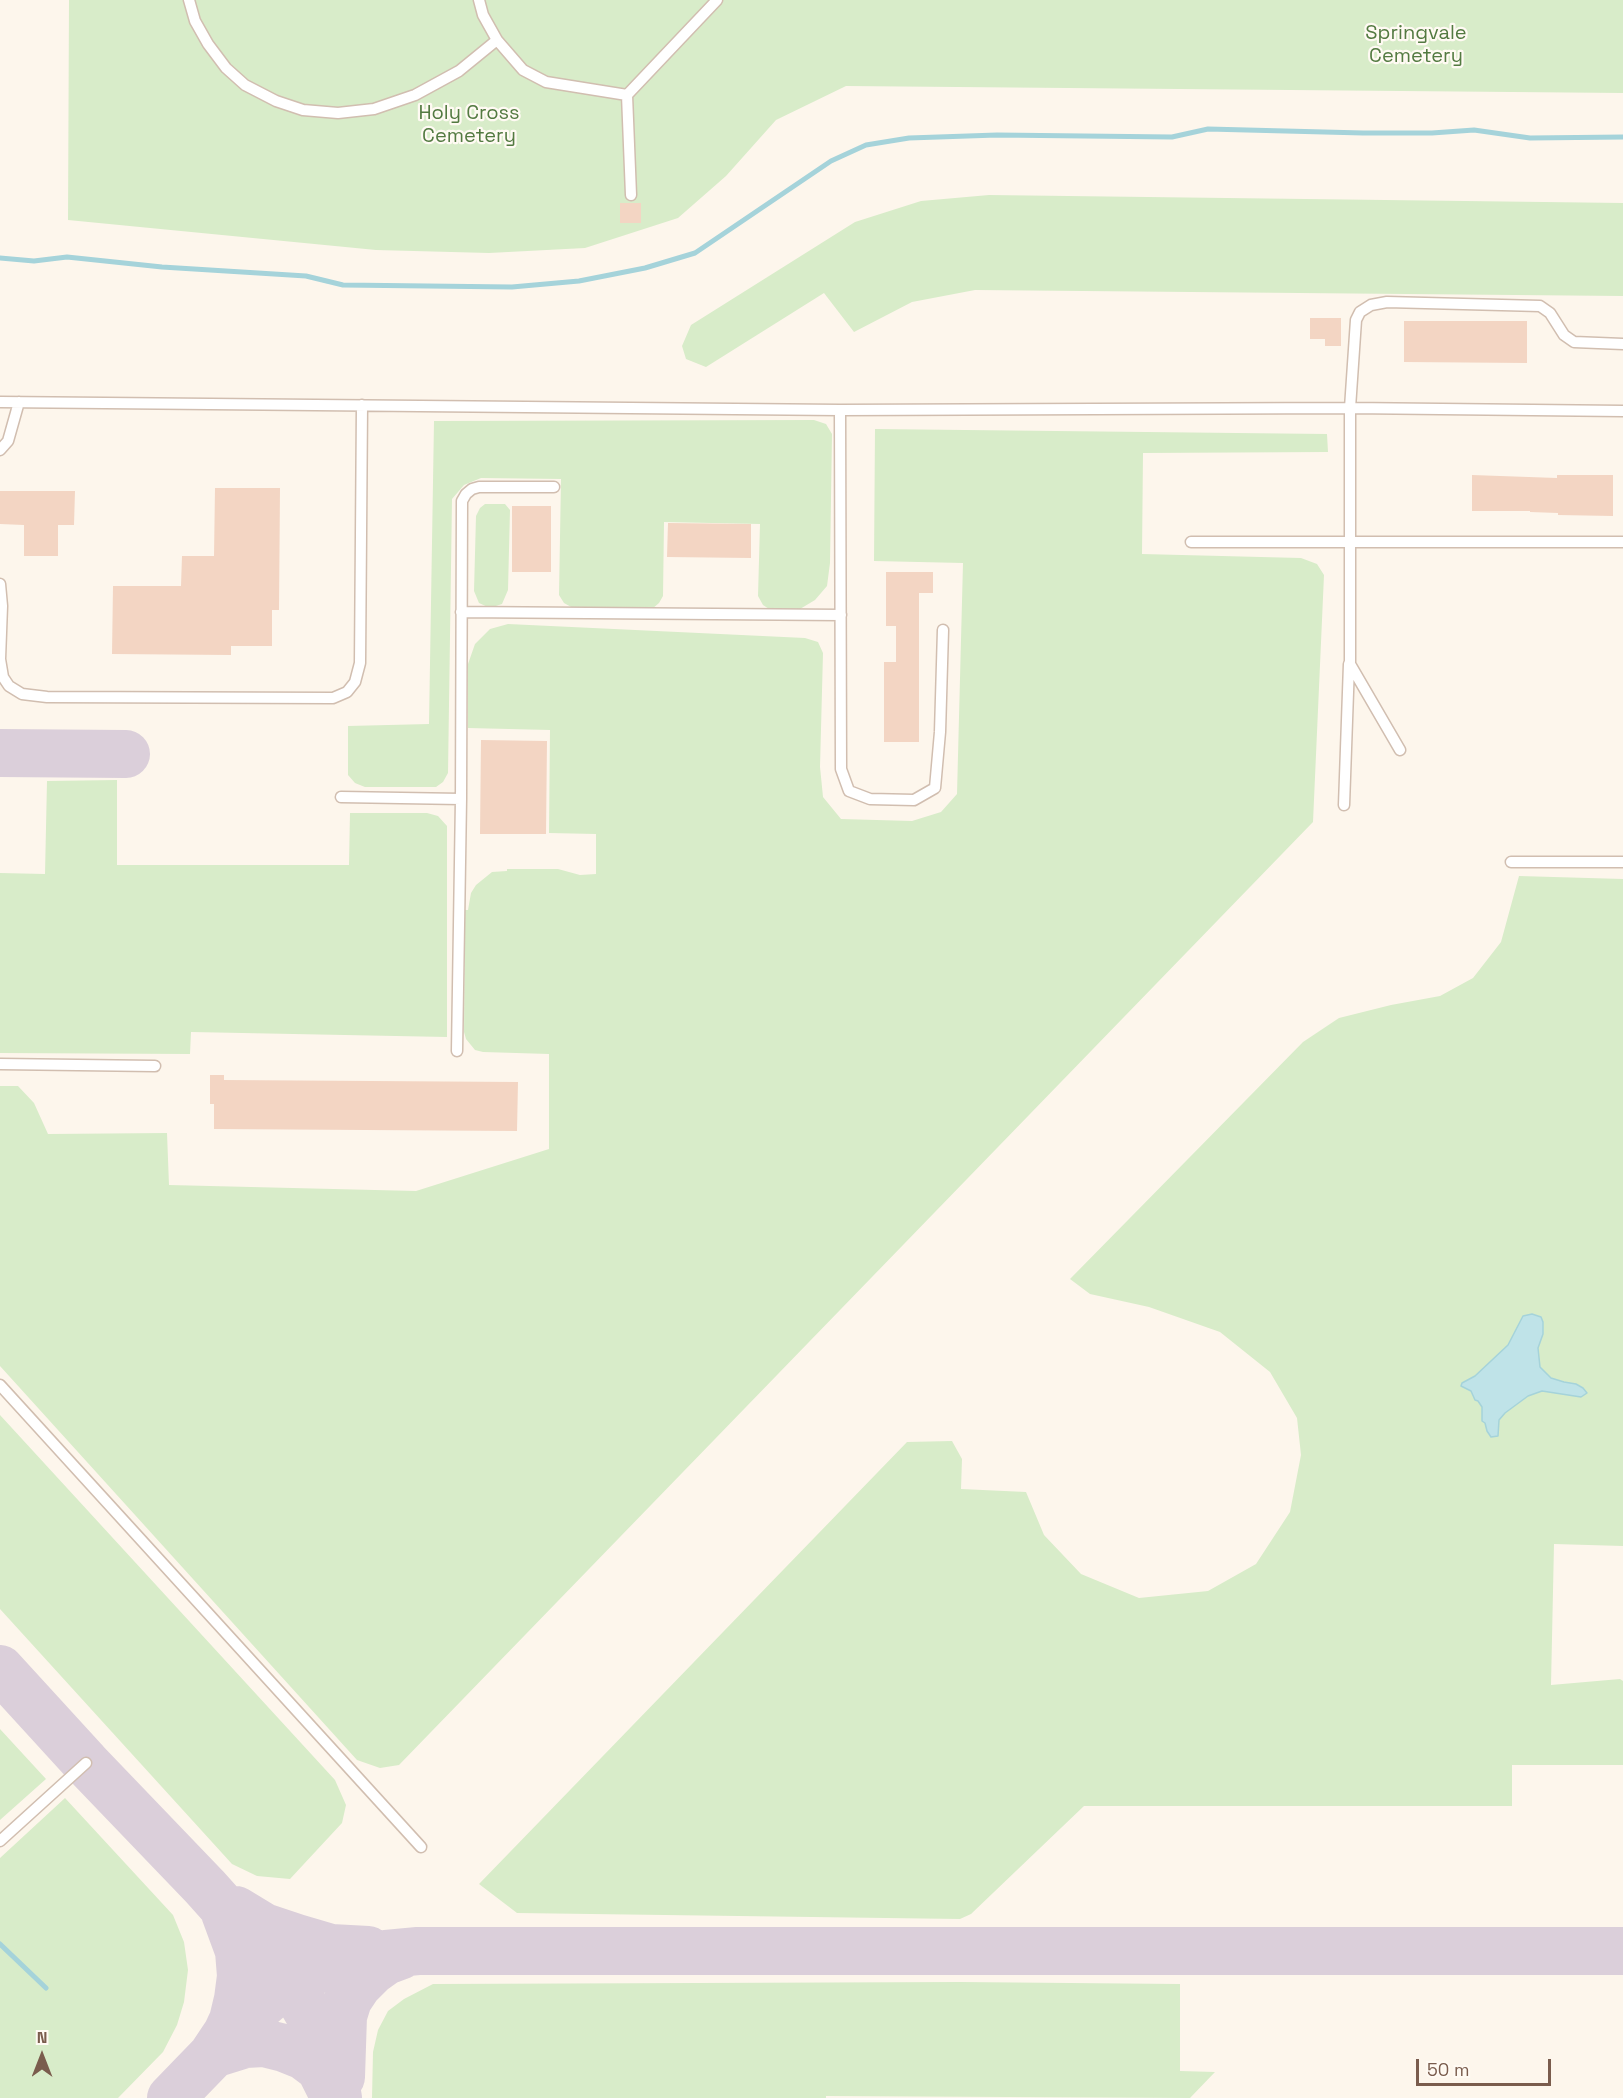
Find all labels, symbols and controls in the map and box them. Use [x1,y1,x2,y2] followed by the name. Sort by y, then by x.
[1365,22,1467,69] park label: Springvale Cemetery
[418,102,520,149] park label: Holy Cross Cemetery
[12,2026,72,2086] north arrow
[37,2027,47,2048] text: N
[1419,2047,1554,2085] scale bar
[1427,2058,1469,2081] text: 50 m

